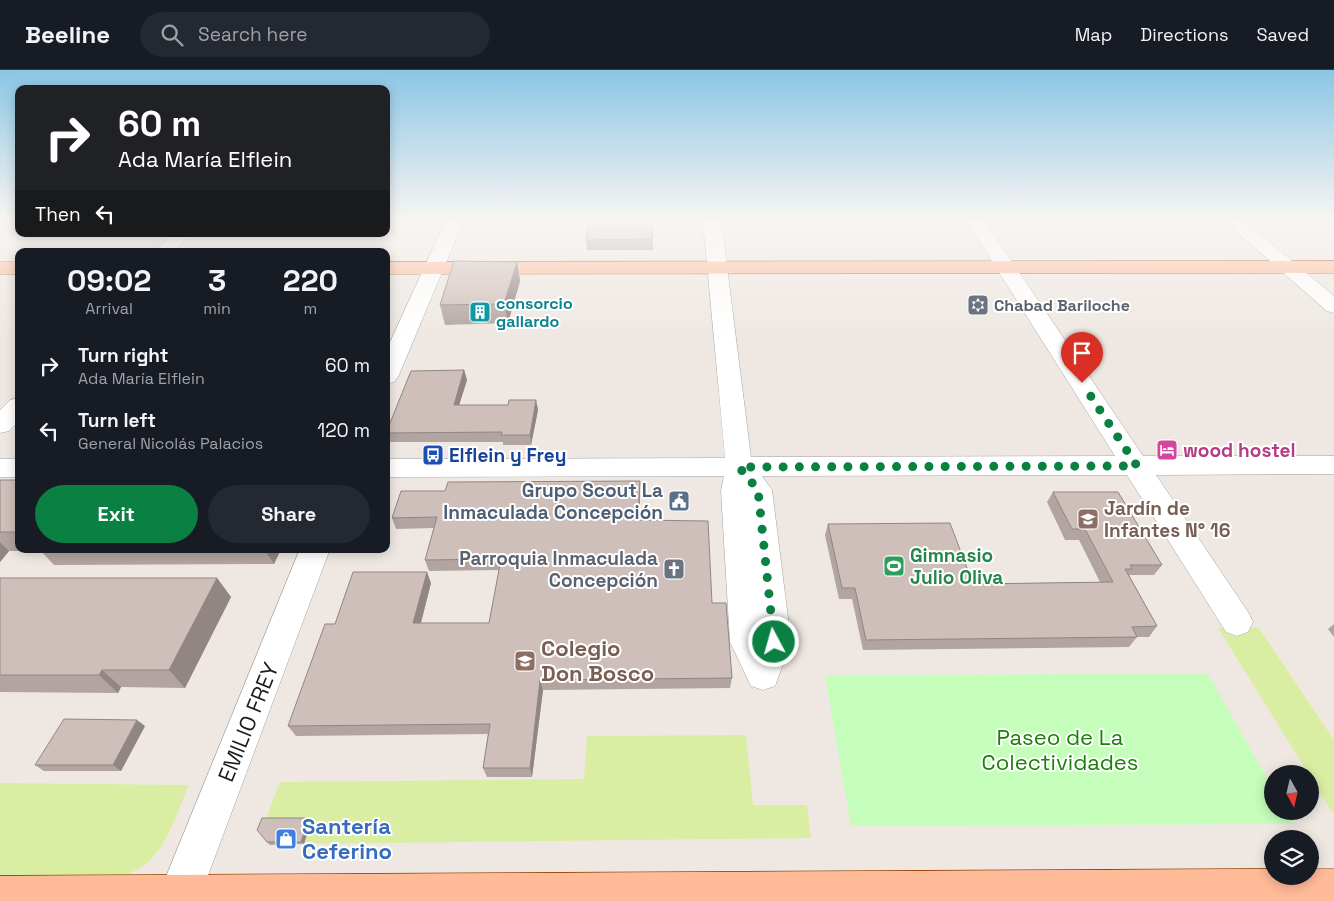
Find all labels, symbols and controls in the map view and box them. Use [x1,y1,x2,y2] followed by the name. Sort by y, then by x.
[140,12,490,57] search box
[25,19,110,50] text: Beeline
[158,21,186,49] icon: search
[198,22,308,47] text: Search here
[1075,23,1112,46] text: Map
[1140,23,1229,46] text: Directions
[1257,23,1309,46] text: Saved
[118,102,201,146] text: 60 m
[35,105,100,170] icon: right
[118,145,292,173] text: Ada María Elflein
[91,200,119,228] icon: left
[35,202,81,227] text: Then
[67,261,151,300] text: 09:02
[208,261,226,300] text: 3
[283,261,338,300] text: 220
[496,293,573,332] place label: consorcio gallardo
[966,293,990,317] synagogue icon: Chabad Bariloche
[994,295,1130,316] place label: Chabad Bariloche
[85,298,133,319] text: Arrival
[203,298,231,319] text: min
[303,298,317,319] text: m
[468,300,492,324] building icon: consorcio gallardo
[1061,332,1103,383] pin
[1068,339,1096,367] icon: arrive
[78,343,168,368] text: Turn right
[35,352,63,380] icon: right
[325,353,370,378] text: 60 m
[78,368,205,389] text: Ada María Elflein
[78,408,156,433] text: Turn left
[35,417,63,445] icon: left
[317,418,370,443] text: 120 m
[78,433,263,454] text: General Nicolás Palacios
[1155,438,1179,462] hotel icon: wood hostel
[1183,438,1296,463] place label: wood hostel
[421,443,445,467] bus stop icon: Elflein y Frey
[449,443,566,468] place label: Elflein y Frey
[443,478,663,525] place label: Grupo Scout La Inmaculada Concepción
[35,485,198,543] button: Exit
[208,485,370,543] button: Share
[667,489,691,513] public building icon: Grupo Scout La Inmaculada Concepción
[1104,496,1230,543] place label: Jardín de Infantes N° 16
[1076,507,1100,531] school or university icon: Jardín de Infantes N° 16
[910,543,1003,590] place label: Gimnasio Julio Oliva
[459,546,658,593] place label: Parroquia Inmaculada Concepción
[882,554,906,578] sports icon: Gimnasio Julio Oliva
[662,557,686,581] church icon: Parroquia Inmaculada Concepción
[747,615,799,667] position arrow
[541,634,654,687] place label: Colegio Don Bosco
[513,649,537,673] school or university icon: Colegio Don Bosco
[211,658,285,786] street label: EMILIO FREY
[982,723,1138,776] park label: Paseo de La Colectividades
[1264,765,1319,820] north arrow
[1264,765,1319,885] map controls
[302,812,392,865] place label: Santería Ceferino
[274,827,298,851] shop icon: Santería Ceferino
[1264,830,1319,885] button: layers

